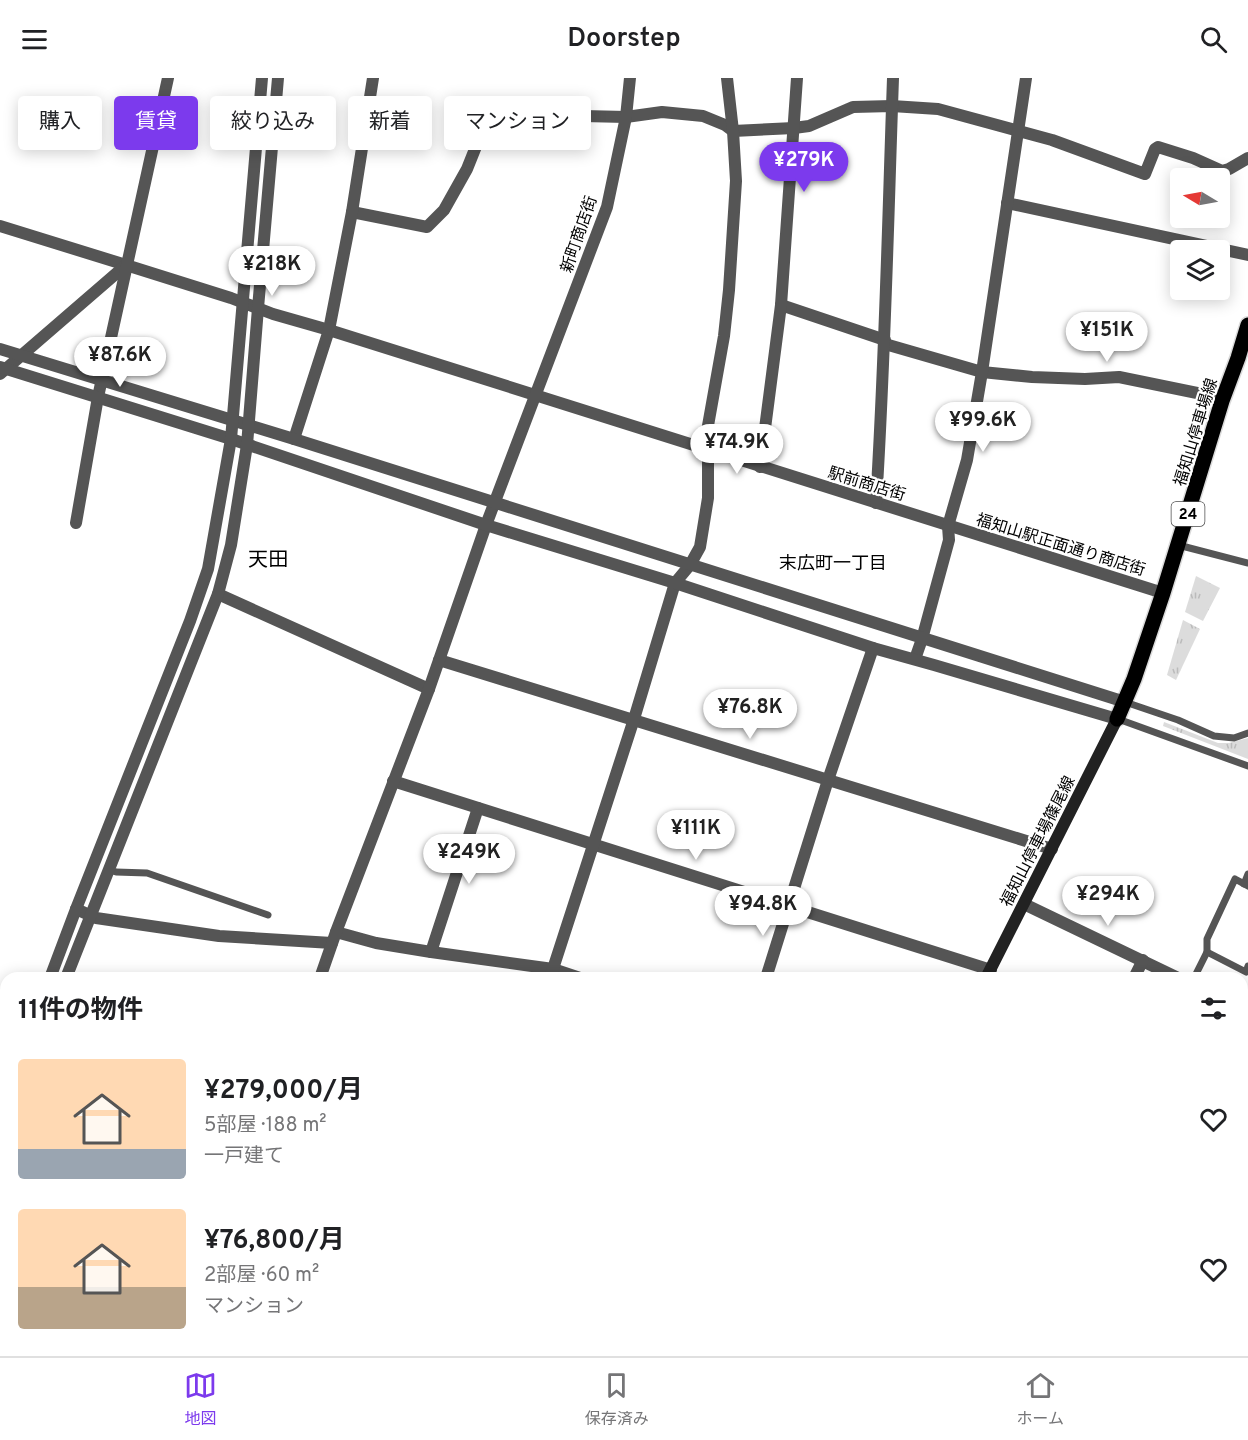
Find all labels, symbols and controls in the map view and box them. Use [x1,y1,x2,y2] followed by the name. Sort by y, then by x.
[567,22,681,56] text: Doorstep
[18,23,51,56] icon: menu
[1197,23,1230,56] icon: search
[18,96,102,150] chip: 購入
[114,96,198,150] chip: 賃貸
[210,96,336,150] chip: 絞り込み
[348,96,432,150] chip: 新着
[444,96,591,150] chip: マンション
[762,142,846,193] pin: ¥279K
[773,148,835,174] text: ¥279K
[1170,168,1230,228] north arrow
[1170,168,1230,300] map controls
[557,194,602,276] street label: 新町商店街
[1170,240,1230,300] button: layers
[230,246,314,297] pin: ¥218K
[242,252,302,278] text: ¥218K
[1065,312,1149,363] pin: ¥151K
[1080,318,1134,344] text: ¥151K
[71,337,169,388] pin: ¥87.6K
[88,343,152,369] text: ¥87.6K
[1171,376,1223,489] street label: 福知山停車場線
[934,402,1032,453] pin: ¥99.6K
[949,408,1017,434] text: ¥99.6K
[688,424,786,475] pin: ¥74.9K
[704,430,770,456] text: ¥74.9K
[825,464,908,506] street label: 駅前商店街
[1172,502,1204,526] road number: 24
[973,511,1148,581] street label: 福知山駅正面通り商店街
[248,548,288,574] district label: 天田
[779,553,887,576] district label: 末広町一丁目
[701,689,799,740] pin: ¥76.8K
[717,695,783,721] text: ¥76.8K
[997,773,1080,911] street label: 福知山停車場篠尾線
[654,810,738,861] pin: ¥111K
[671,816,721,842] text: ¥111K
[427,834,511,885] pin: ¥249K
[437,840,501,866] text: ¥249K
[1066,876,1150,927] pin: ¥294K
[1076,882,1140,908] text: ¥294K
[714,886,812,937] pin: ¥94.8K
[729,892,797,918] text: ¥94.8K
[1197,992,1230,1025] icon: filters
[18,995,143,1028] text: 11件の物件
[204,1075,363,1108] text: ¥279,000/月
[66,1083,138,1155] icon: home
[1197,1103,1230,1136] icon: heart
[204,1113,327,1139] text: 5部屋 · 188 m²
[204,1144,284,1170] text: 一戸建て
[204,1225,345,1258] text: ¥76,800/月
[66,1233,138,1305] icon: home
[1197,1253,1230,1286] icon: heart
[204,1263,319,1289] text: 2部屋 · 60 m²
[204,1294,304,1320] text: マンション
[184,1369,217,1430] tab: 地図
[585,1369,649,1430] tab: 保存済み
[1017,1369,1064,1430] tab: ホーム

